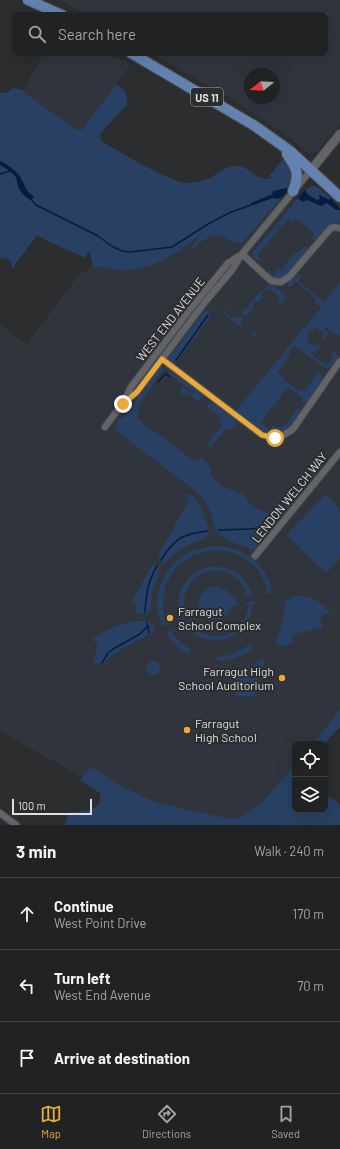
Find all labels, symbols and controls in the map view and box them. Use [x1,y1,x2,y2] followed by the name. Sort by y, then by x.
[12,12,328,56] search box
[26,23,48,45] icon: search
[58,25,136,43] text: Search here
[244,68,280,104] north arrow
[191,88,223,106] road number: US 11
[133,274,207,364] street label: WEST END AVENUE
[114,395,132,413] route end
[266,429,284,447] route start
[248,449,330,545] street label: LENDON WELCH WAY
[178,604,261,632] place label: Farragut School Complex
[165,613,175,623] marker: Farragut School Complex
[178,664,274,692] place label: Farragut High School Auditorium
[277,673,287,683] marker: Farragut High School Auditorium
[195,716,257,744] place label: Farragut High School
[182,725,192,735] marker: Farragut High School
[292,741,328,813] map controls
[292,741,328,777] button: locate
[292,777,328,813] button: layers
[12,797,92,816] scale bar
[18,799,46,812] text: 100 m
[16,841,56,861] text: 3 min
[254,843,324,859] text: Walk · 240 m
[54,897,114,915] text: Continue
[16,903,38,925] icon: ahead
[293,906,324,922] text: 170 m
[54,915,146,931] text: West Point Drive
[54,969,110,987] text: Turn left
[16,975,38,997] icon: left
[297,978,324,994] text: 70 m
[54,987,151,1003] text: West End Avenue
[16,1047,38,1069] icon: arrive
[54,1049,190,1067] text: Arrive at destination
[40,1103,62,1140] tab: Map
[142,1103,191,1140] tab: Directions
[271,1103,300,1140] tab: Saved

